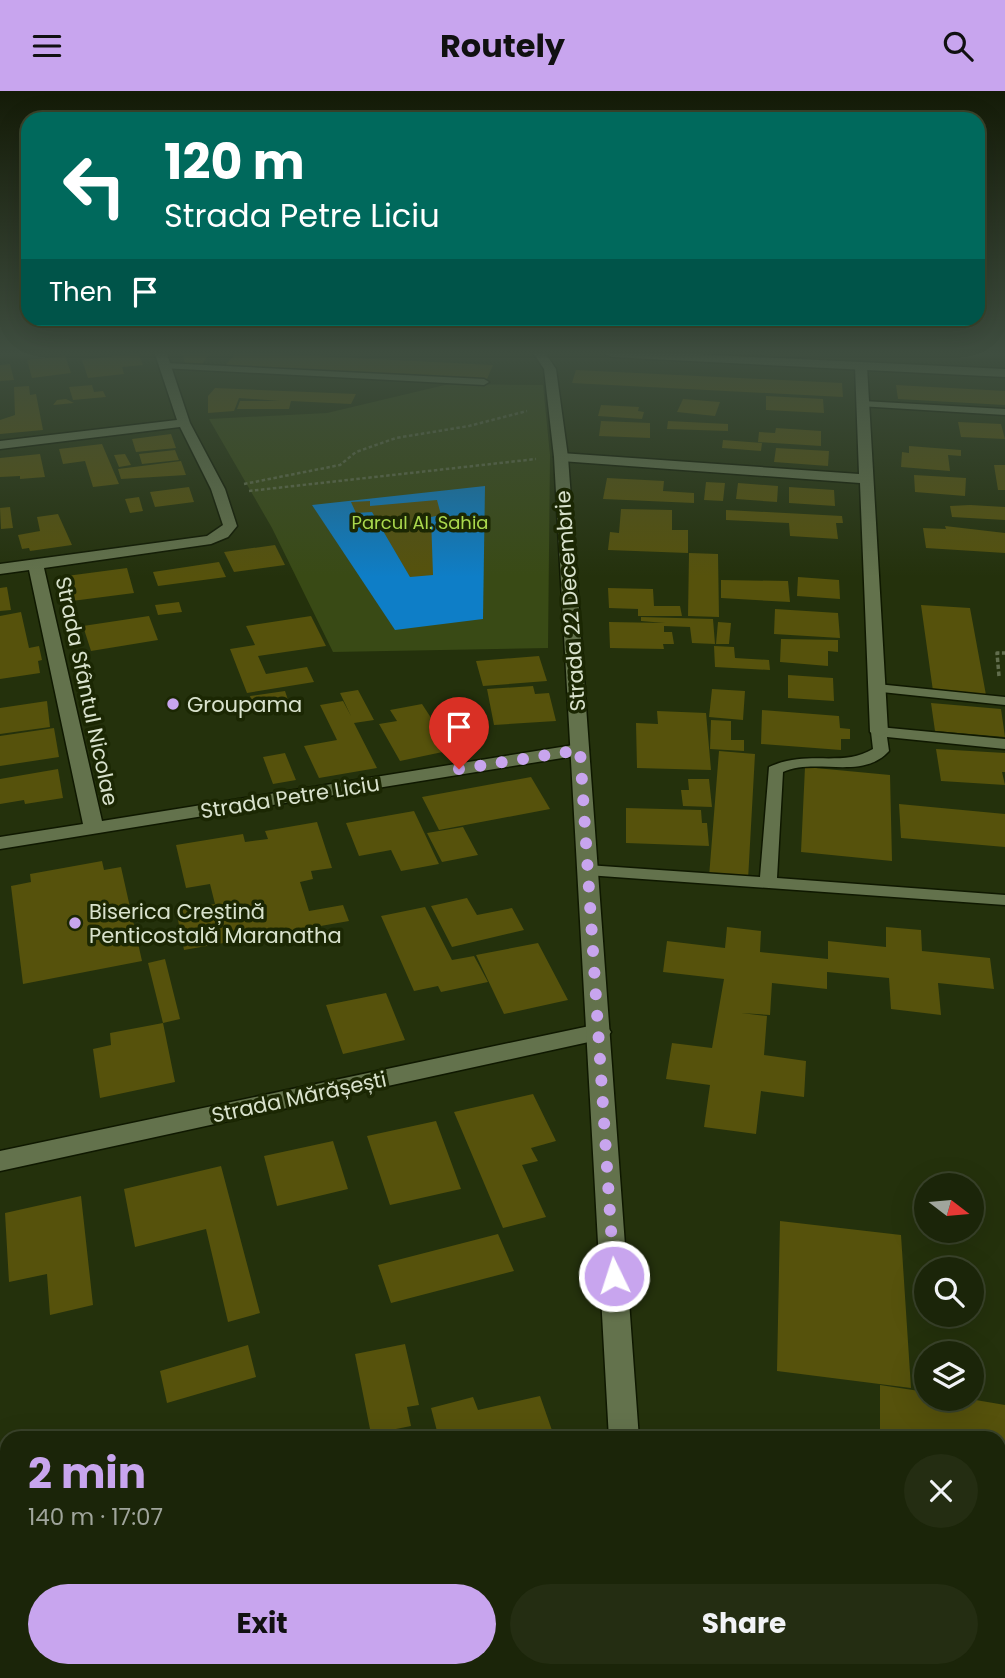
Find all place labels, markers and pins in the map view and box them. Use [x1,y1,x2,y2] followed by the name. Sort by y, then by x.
[187,690,302,719] place label: Groupama
[165,696,181,712] marker: Groupama
[429,697,489,769] pin
[89,897,342,950] place label: Biserica Creștină Penticostală Maranatha
[67,915,83,931] marker: Biserica Creștină Penticostală Maranatha

